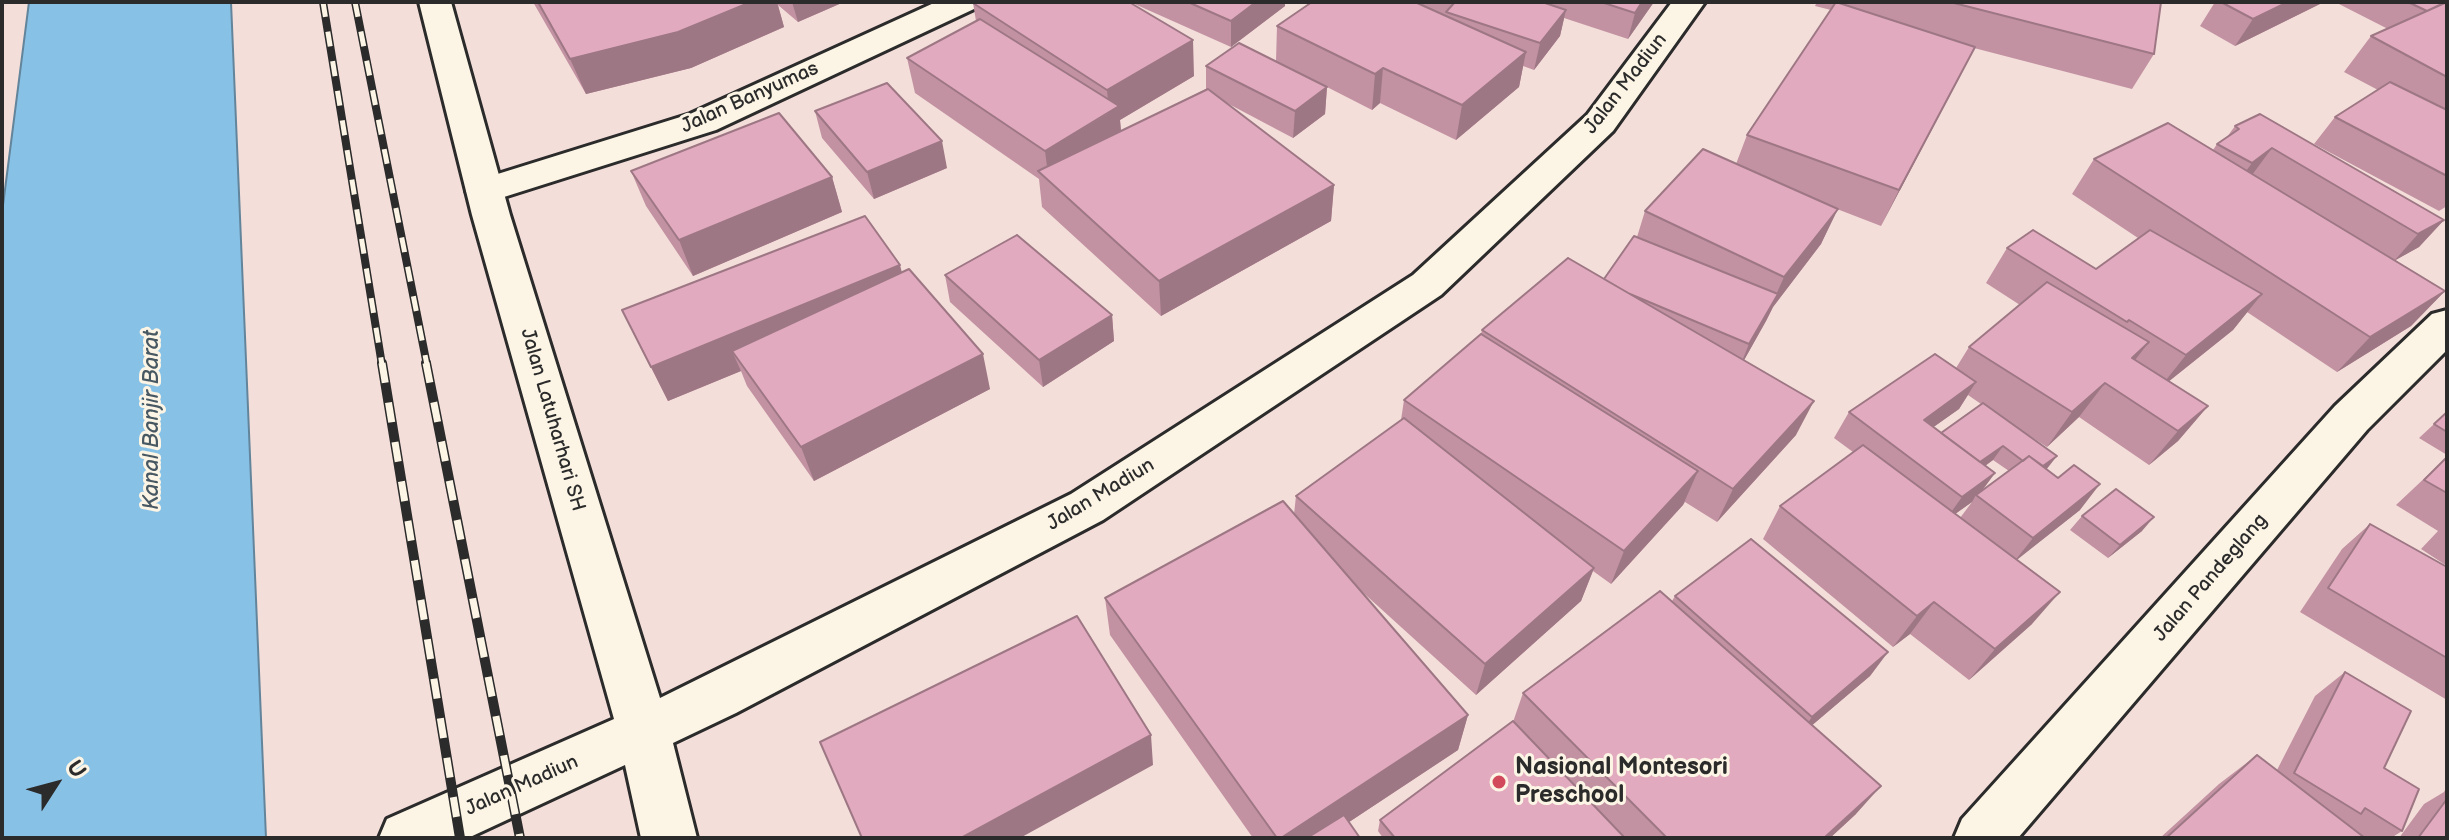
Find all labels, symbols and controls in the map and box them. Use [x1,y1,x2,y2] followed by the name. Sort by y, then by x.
[1579,29,1673,139] street label: Jalan Madiun
[678,57,822,139] street label: Jalan Banyumas
[514,326,590,514] street label: Jalan Latuharhari SH
[139,330,165,510] water label: Kanal Banjir Barat
[1043,454,1159,536] street label: Jalan Madiun
[2149,509,2273,647] street label: Jalan Pandeglang
[16,744,96,824] north arrow
[462,750,582,822] street label: Jalan Madiun
[1515,754,1728,810] place label: Nasional Montesori Preschool
[60,755,91,784] text: U
[1490,773,1508,791] marker: Nasional Montesori Preschool

